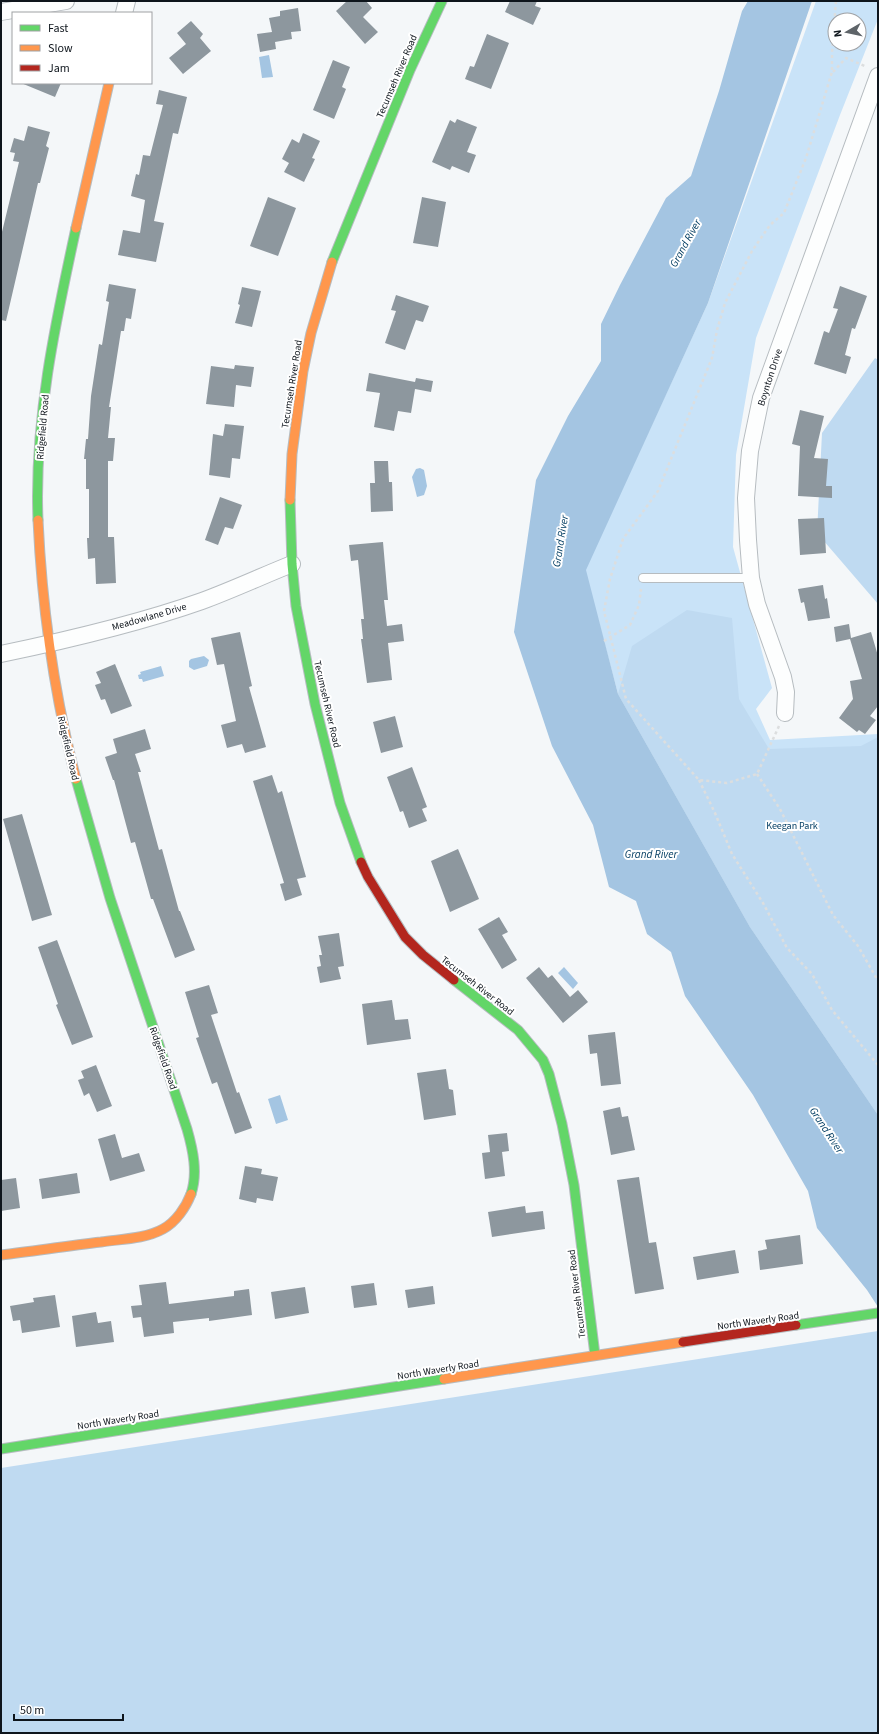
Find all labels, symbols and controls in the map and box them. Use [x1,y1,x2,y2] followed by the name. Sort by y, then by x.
[12,12,152,84] legend
[827,12,867,52] north arrow
[48,20,68,37] text: Fast
[830,29,846,38] text: N
[373,33,421,120] street label: Tecumseh River Road
[48,40,73,57] text: Slow
[48,60,70,77] text: Jam
[666,216,705,270] water label: Grand River
[278,339,306,429] street label: Tecumseh River Road
[754,347,786,408] street label: Boynton Drive
[33,394,53,460] street label: Ridgefield Road
[549,513,572,568] water label: Grand River
[110,600,188,634] street label: Meadowlane Drive
[310,659,344,749] street label: Tecumseh River Road
[54,715,82,782] street label: Ridgefield Road
[766,819,818,833] park label: Keegan Park
[625,847,678,862] water label: Grand River
[438,953,517,1019] street label: Tecumseh River Road
[146,1025,180,1092] street label: Ridgefield Road
[806,1104,848,1157] water label: Grand River
[565,1249,589,1339] street label: Tecumseh River Road
[716,1308,800,1334] street label: North Waverly Road
[396,1357,480,1383] street label: North Waverly Road
[76,1407,160,1433] street label: North Waverly Road
[14,1696,123,1722] scale bar
[20,1702,44,1719] text: 50 m

